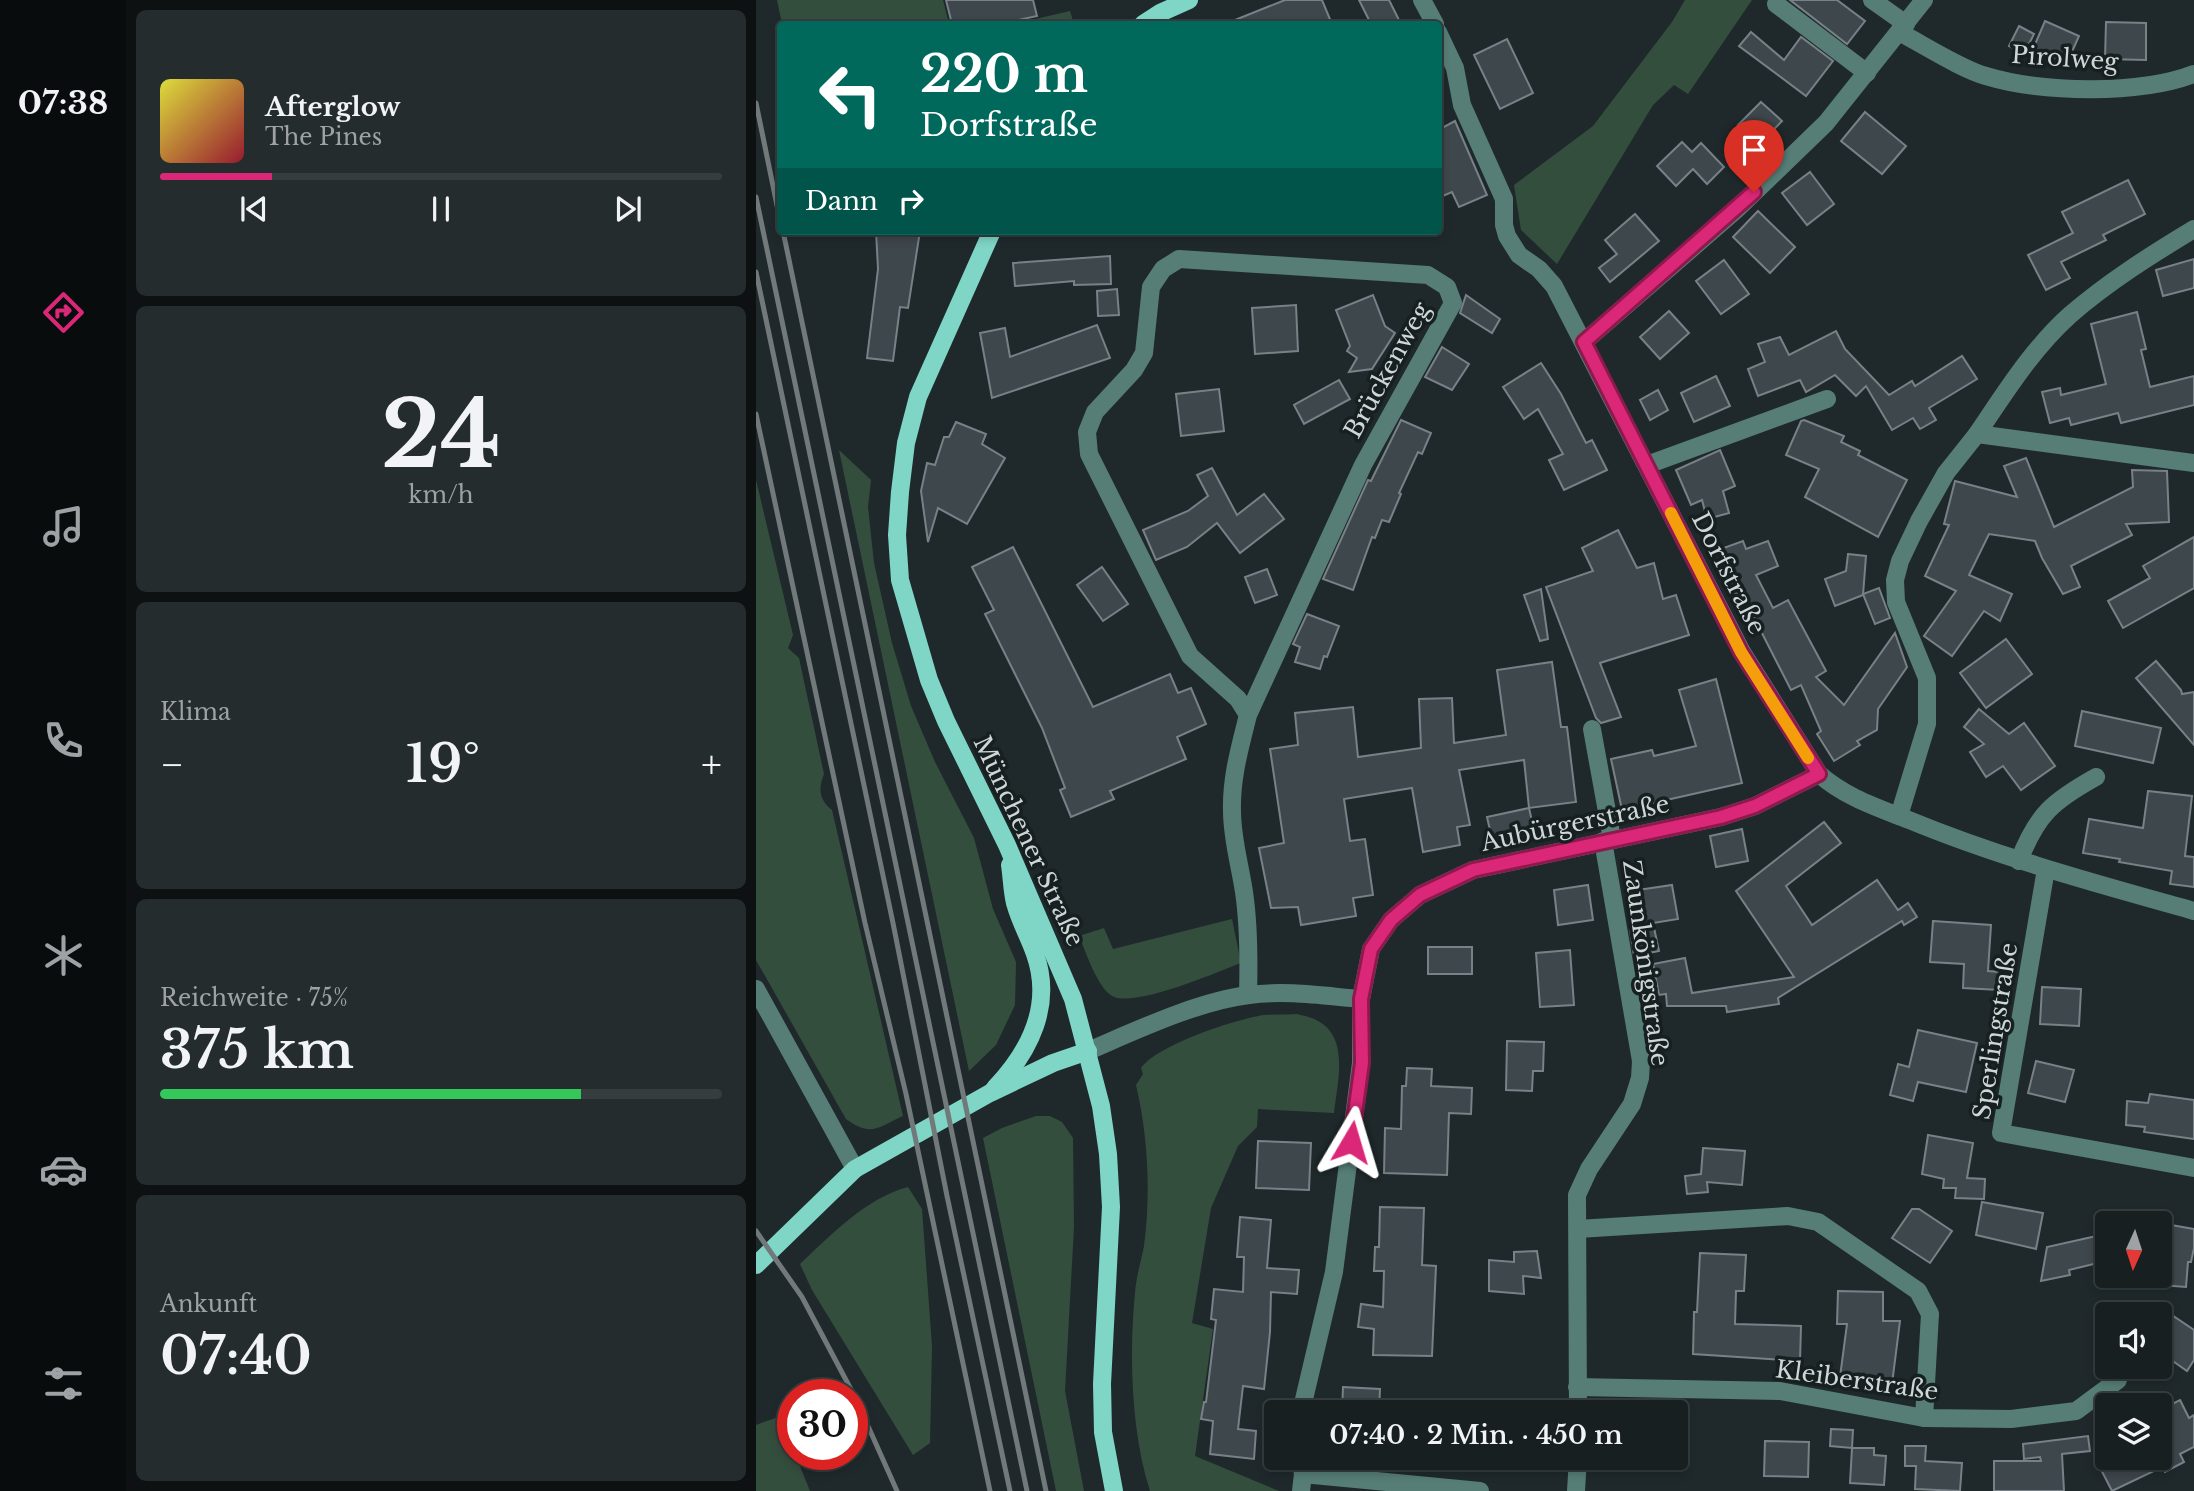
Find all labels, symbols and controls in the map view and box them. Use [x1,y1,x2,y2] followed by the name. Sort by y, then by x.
[2010,40,2120,76] street label: Pirolweg
[920,44,1088,105] text: 220 m
[805,49,896,140] icon: left
[18,83,108,123] text: 07:38
[265,91,401,123] text: Afterglow
[920,105,1097,145] text: Dorfstraße
[1724,120,1784,192] pin
[265,123,382,151] text: The Pines
[1735,131,1773,169] icon: arrive
[892,182,930,220] icon: right
[805,185,878,217] text: Dann
[235,190,273,228] icon: previous
[422,190,460,228] icon: pause
[609,190,647,228] icon: next
[39,288,88,337] icon: directions
[1338,297,1437,443] street label: Brückenweg
[381,379,501,492] text: 24
[408,481,474,509] text: km/h
[39,502,88,551] icon: music
[1686,507,1772,639] street label: Dorfstraße
[160,698,231,726] text: Klima
[39,716,88,765] icon: phone
[968,731,1090,951] street label: Münchener Straße
[405,732,480,796] text: 19°
[160,741,184,788] text: −
[701,741,722,788] text: +
[1477,789,1672,857] street label: Aubürgerstraße
[1617,858,1675,1068] street label: Zaunkönigstraße
[39,931,88,980] icon: climate
[1967,941,2023,1121] street label: Sperlingstraße
[160,984,348,1012] text: Reichweite · 75%
[160,1018,354,1082] text: 375 km
[1314,1105,1388,1179] position arrow
[39,1145,88,1194] icon: car
[2095,1211,2172,1288] north arrow
[2095,1211,2172,1470] map controls
[160,1290,257,1318] text: Ankunft
[2095,1302,2172,1379] button: sound
[160,1324,312,1388] text: 07:40
[1774,1354,1940,1406] street label: Kleiberstraße
[39,1359,88,1408] icon: filters
[777,1379,868,1470] speed limit sign: 30
[2095,1393,2172,1470] button: layers
[1329,1419,1623,1451] text: 07:40 · 2 Min. · 450 m

